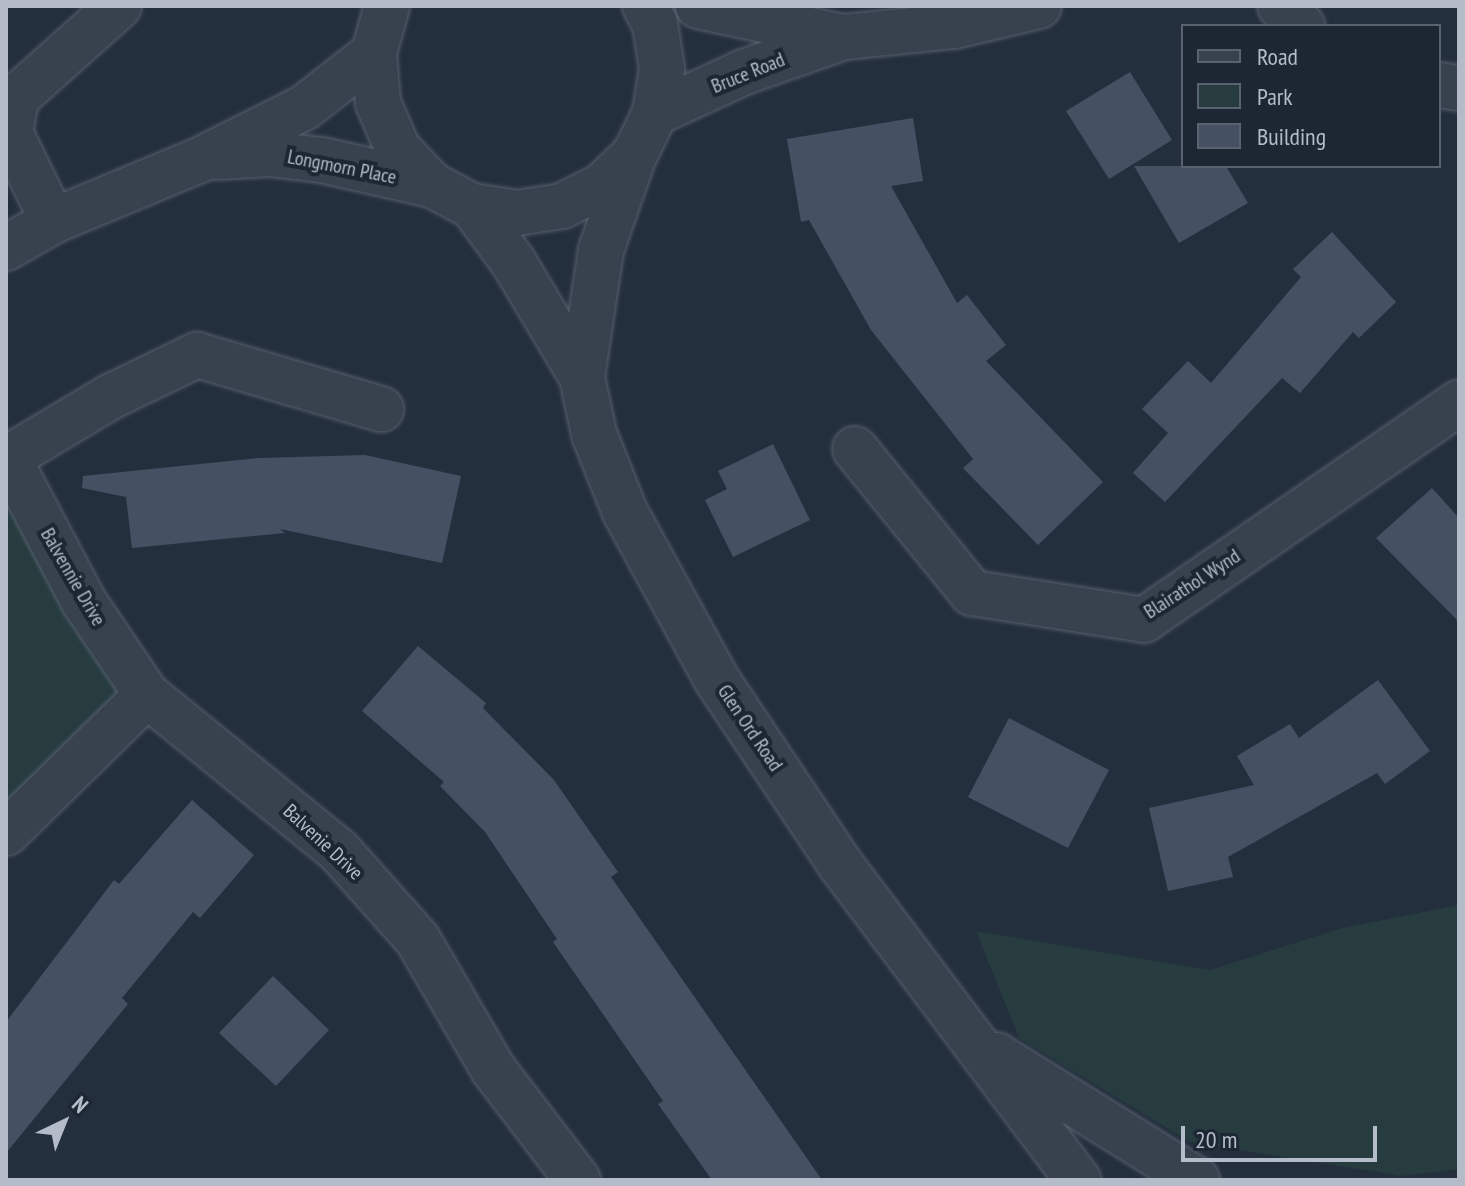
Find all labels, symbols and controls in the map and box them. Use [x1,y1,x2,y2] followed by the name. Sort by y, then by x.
[1181,24,1441,168] legend
[1257,41,1298,72] text: Road
[708,47,788,99] street label: Bruce Road
[1257,81,1293,112] text: Park
[1257,121,1326,152] text: Building
[286,145,398,189] street label: Longmorn Place
[35,524,111,630] street label: Balvennie Drive
[1139,544,1245,624] street label: Blairathol Wynd
[712,680,788,776] street label: Glen Ord Road
[278,799,368,885] street label: Balvenie Drive
[24,1082,104,1162] north arrow
[66,1090,94,1119] text: N
[1185,1110,1381,1160] scale bar
[1195,1124,1237,1155] text: 20 m

